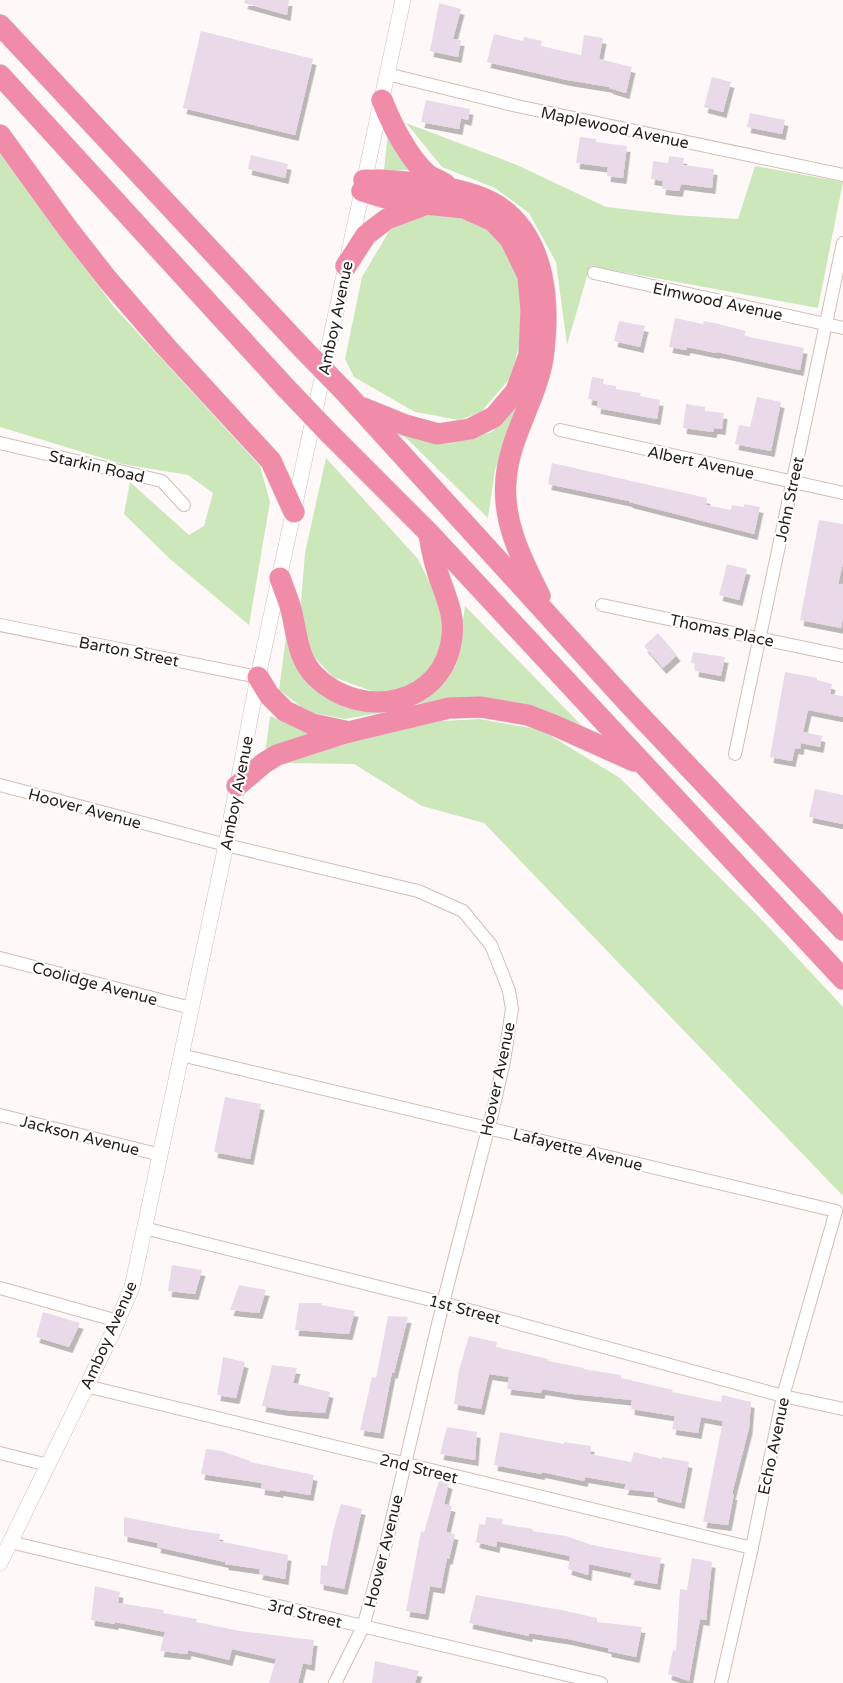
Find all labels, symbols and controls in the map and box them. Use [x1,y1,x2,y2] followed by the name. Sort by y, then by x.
[539,102,691,153] street label: Maplewood Avenue
[314,259,358,377] street label: Amboy Avenue
[651,278,785,326] street label: Elmwood Avenue
[646,442,756,484] street label: Albert Avenue
[47,446,147,488] street label: Starkin Road
[771,455,809,544] street label: John Street
[668,610,776,652] street label: Thomas Place
[77,632,181,671] street label: Barton Street
[216,734,258,852] street label: Amboy Avenue
[26,784,143,834] street label: Hoover Avenue
[30,958,160,1010] street label: Coolidge Avenue
[476,1020,520,1138] street label: Hoover Avenue
[18,1111,141,1160] street label: Jackson Avenue
[511,1124,645,1176] street label: Lafayette Avenue
[76,1278,142,1393] street label: Amboy Avenue
[427,1291,503,1329] street label: 1st Street
[754,1396,794,1497] street label: Echo Avenue
[378,1450,460,1488] street label: 2nd Street
[360,1492,408,1610] street label: Hoover Avenue
[266,1595,344,1633] street label: 3rd Street

